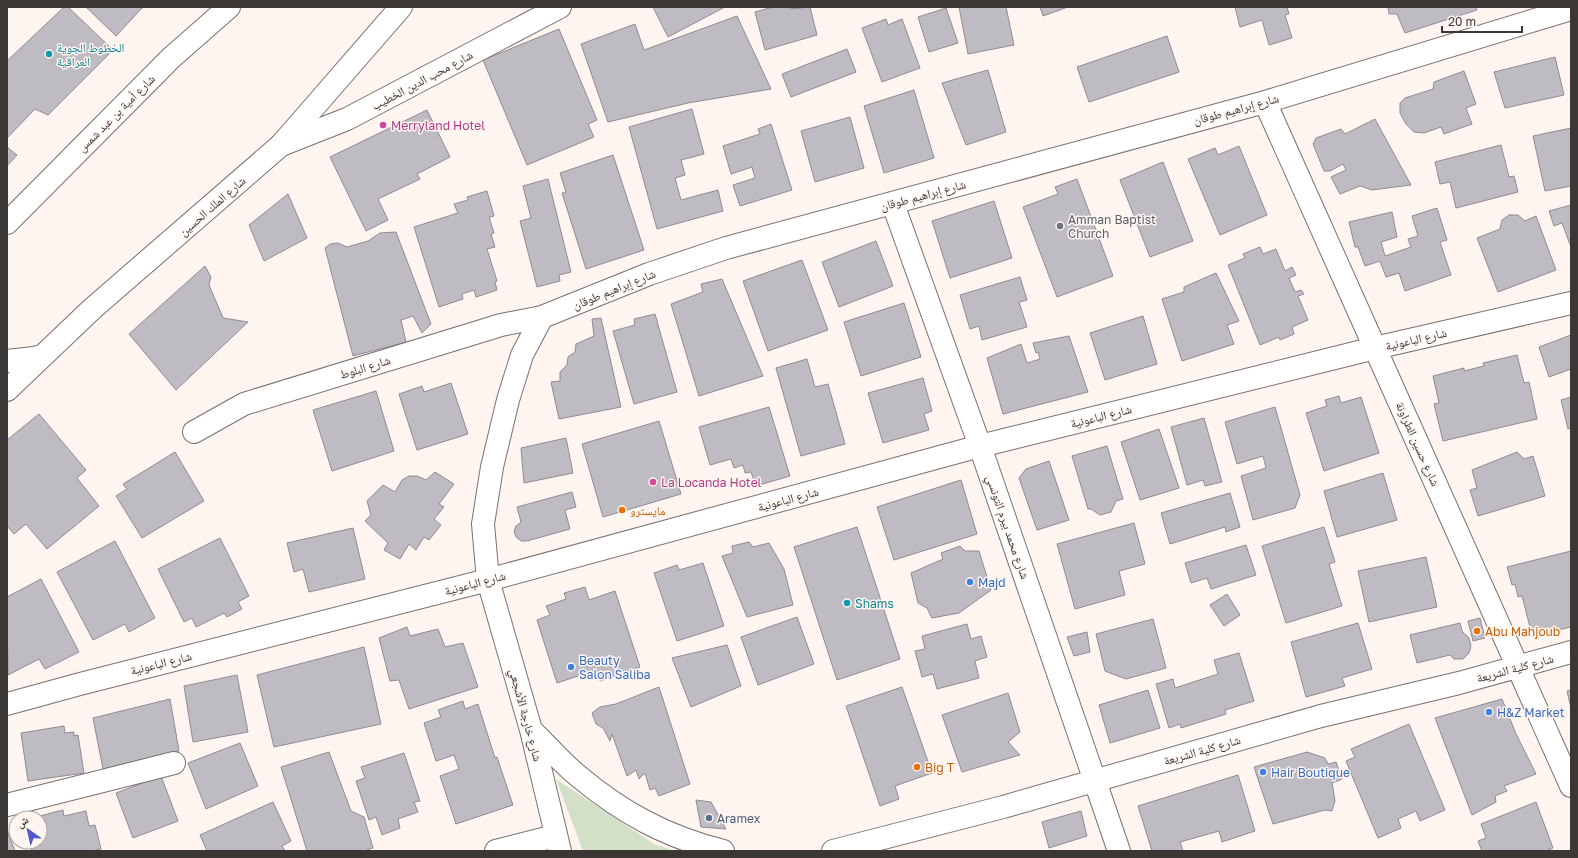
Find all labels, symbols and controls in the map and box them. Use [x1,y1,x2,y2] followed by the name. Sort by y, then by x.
[1442,8,1522,34] scale bar
[1448,14,1476,29] text: 20 m
[57,40,124,69] place label: الخطوط الجوية العراقية
[369,47,476,114] street label: شارع محب الدين الخطيب
[44,49,54,59] marker: الخطوط الجوية العراقية
[74,71,159,156] street label: شارع أمية بن عبد شمس
[1192,90,1281,129] street label: شارع إبراهيم طوقان
[391,118,485,133] place label: Merryland Hotel
[378,120,388,130] marker: Merryland Hotel
[176,173,249,240] street label: شارع الملك الحسين
[879,176,968,215] street label: شارع إبراهيم طوقان
[1068,212,1156,241] place label: Amman Baptist Church
[1055,221,1065,231] marker: Amman Baptist Church
[570,266,658,313] street label: شارع إبراهيم طوقان
[1384,325,1448,354] street label: شارع الباعونية
[338,352,393,383] street label: شارع البلوط
[1392,400,1443,489] street label: شارع حسين الطراونة
[1069,401,1133,432] street label: شارع الباعونية
[980,473,1033,582] street label: شارع محمد بيرم التونسي
[661,475,762,490] place label: La Locanda Hotel
[648,477,658,487] marker: La Locanda Hotel
[756,484,820,515] street label: شارع الباعونية
[630,503,665,518] place label: مايسترو
[617,505,627,515] marker: مايسترو
[443,568,507,599] street label: شارع الباعونية
[978,575,1006,590] place label: Majd
[965,577,975,587] marker: Majd
[855,596,894,611] place label: Shams
[842,598,852,608] marker: Shams
[1485,624,1560,639] place label: Abu Mahjoub
[1472,626,1482,636] marker: Abu Mahjoub
[129,648,193,679] street label: شارع الباعونية
[1475,650,1556,686] street label: شارع كلية الشريعة
[579,653,650,682] place label: Beauty Salon Saliba
[566,662,576,672] marker: Beauty Salon Saliba
[503,667,546,764] street label: شارع خارجة الأشجعي
[1497,705,1565,720] place label: H&Z Market
[1484,707,1494,717] marker: H&Z Market
[1162,732,1242,769] street label: شارع كلية الشريعة
[925,760,955,775] place label: Big T
[912,762,922,772] marker: Big T
[1271,765,1350,780] place label: Hair Boutique
[1258,767,1268,777] marker: Hair Boutique
[8,810,48,850] north arrow
[717,811,761,826] place label: Aramex
[14,812,32,832] text: ش
[704,813,714,823] marker: Aramex

